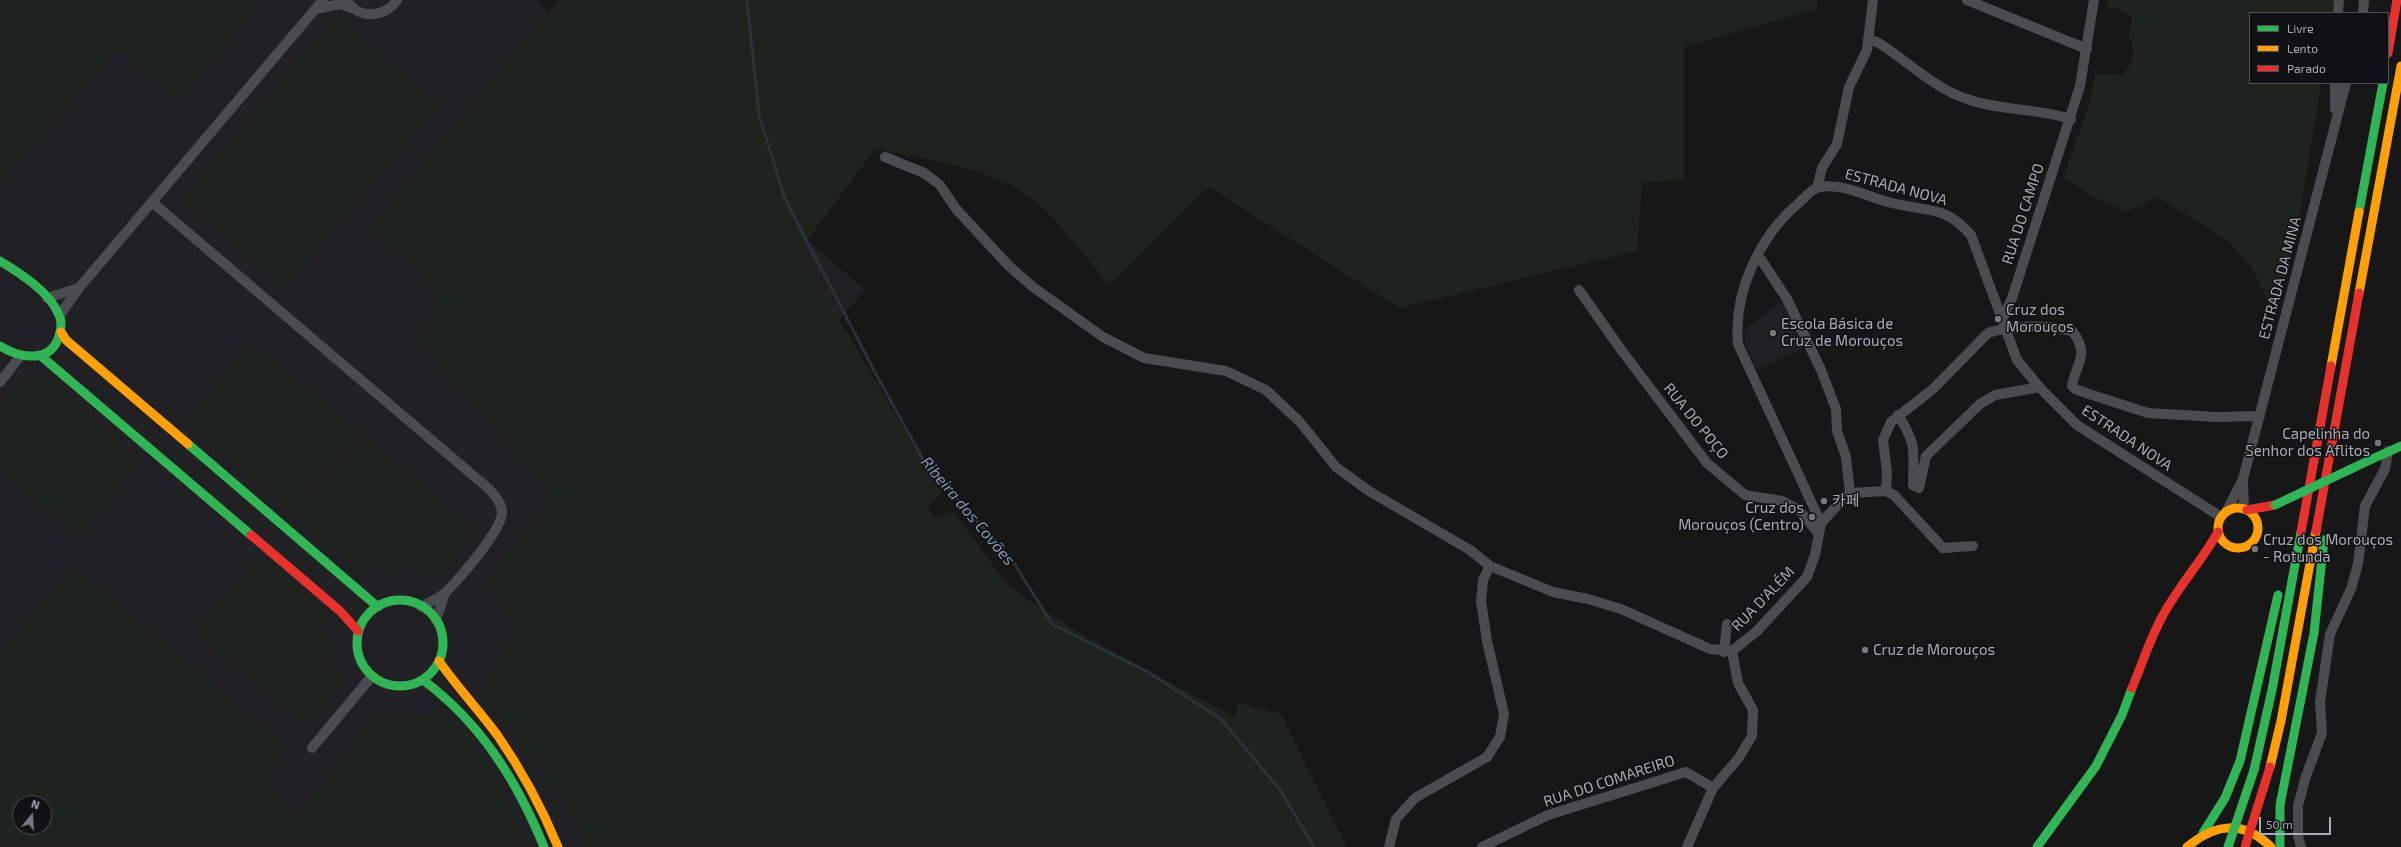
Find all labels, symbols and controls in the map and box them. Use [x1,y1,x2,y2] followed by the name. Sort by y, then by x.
[2249,12,2389,84] legend
[2287,21,2314,35] text: Livre
[2287,41,2318,55] text: Lento
[2287,61,2326,75] text: Parado
[1998,161,2048,267] street label: RUA DO CAMPO
[1843,165,1949,209] street label: ESTRADA NOVA
[2255,215,2305,341] street label: ESTRADA DA MINA
[2006,301,2074,336] place label: Cruz dos Morouços
[1993,314,2003,324] marker: Cruz dos Morouços
[1781,315,1903,350] place label: Escola Básica de Cruz de Morouços
[1768,328,1778,338] marker: Escola Básica de Cruz de Morouços
[1660,379,1732,463] street label: RUA DO POÇO
[2078,401,2176,475] street label: ESTRADA NOVA
[2245,425,2370,460] place label: Capelinha do Senhor dos Aflitos
[2373,438,2383,448] marker: Capelinha do Senhor dos Aflitos
[917,453,1019,569] water label: Ribeira dos Covões
[1832,492,1860,510] place label: 카페
[1819,496,1829,506] marker: 카페
[1678,499,1804,534] place label: Cruz dos Morouços (Centro)
[1807,512,1817,522] marker: Cruz dos Morouços (Centro)
[2263,531,2393,566] place label: Cruz dos Morouços - Rotunda
[2250,544,2260,554] marker: Cruz dos Morouços - Rotunda
[1728,563,1798,635] street label: RUA D'ALÉM
[1873,641,1995,659] place label: Cruz de Morouços
[1860,645,1870,655] marker: Cruz de Morouços
[1541,751,1677,811] street label: RUA DO COMAREIRO
[12,795,52,835] north arrow
[30,797,41,811] text: N
[2261,809,2333,835] scale bar
[2266,817,2293,831] text: 50 m

